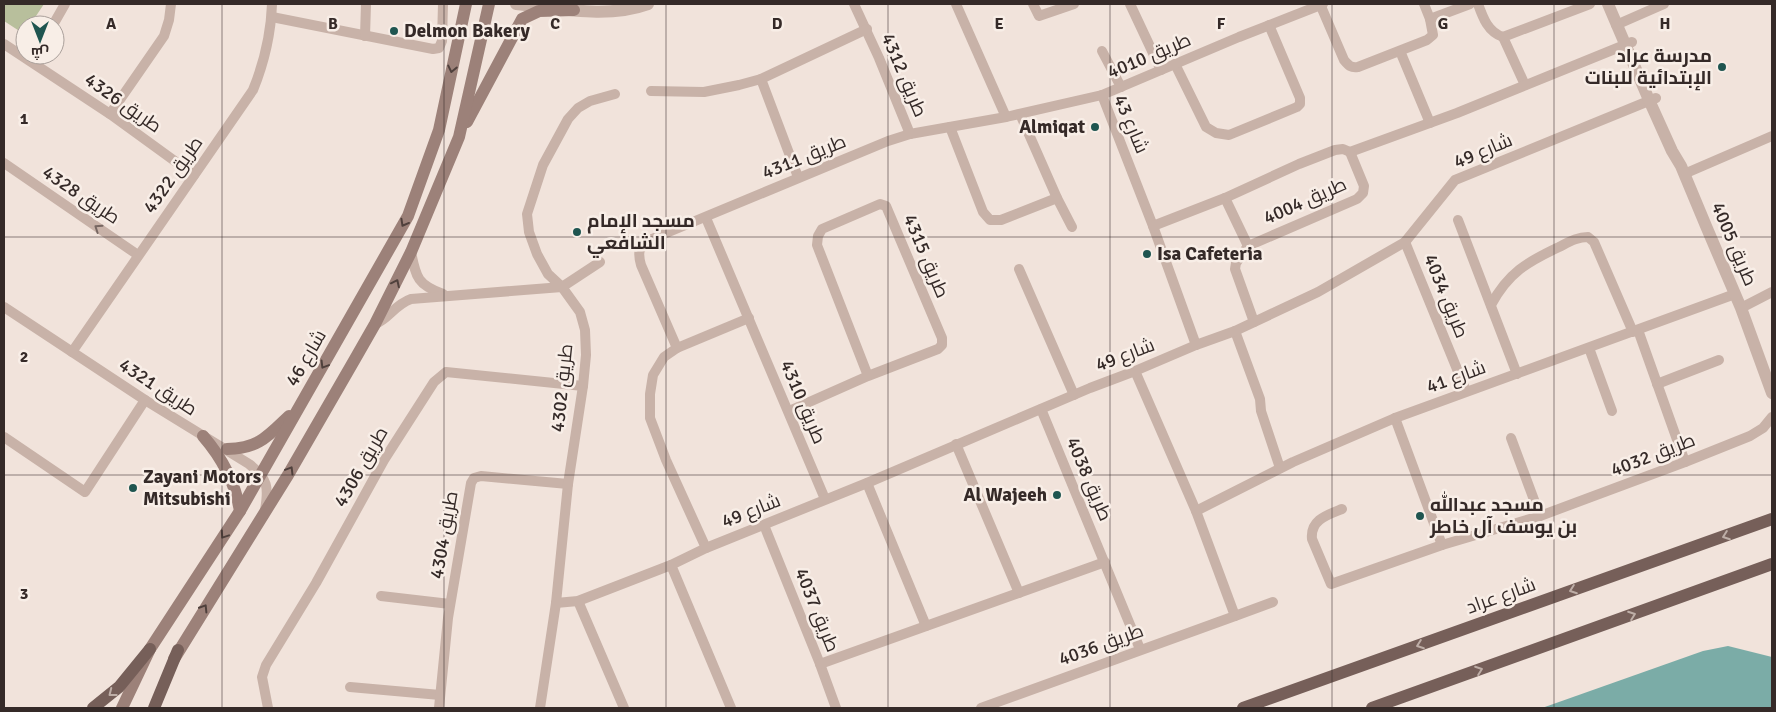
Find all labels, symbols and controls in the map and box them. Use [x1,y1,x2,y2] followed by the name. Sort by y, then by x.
[106,14,117,34] text: A
[328,14,338,34] text: B
[550,14,560,34] text: C
[772,14,783,34] text: D
[994,14,1004,34] text: E
[1217,14,1226,34] text: F
[1438,14,1448,34] text: G
[1660,14,1670,34] text: H
[15,15,65,65] north arrow
[404,19,531,43] place label: Delmon Bakery
[388,25,400,37] marker: Delmon Bakery
[1104,28,1194,84] street label: طريق 4010
[876,30,932,120] street label: طريق 4312
[31,44,49,61] text: ش
[1585,44,1712,91] place label: مدرسة عراد الإبتدائية للبنات
[1716,61,1728,73] marker: مدرسة عراد الإبتدائية للبنات
[447,64,458,73] one-way arrow
[80,68,166,138] street label: طريق 4326
[1107,91,1154,157] street label: شارع 43
[20,109,29,129] text: 1
[1019,115,1085,139] place label: Almiqat
[1089,121,1101,133] marker: Almiqat
[1450,128,1516,175] street label: شارع 49
[758,129,850,185] street label: طريق 4311
[138,132,208,218] street label: طريق 4322
[38,160,124,230] street label: طريق 4328
[1260,172,1350,230] street label: طريق 4004
[1706,199,1762,289] street label: طريق 4005
[587,209,695,258] place label: مسجد الإمام الشافعي
[898,211,954,301] street label: طريق 4315
[400,218,410,227] one-way arrow
[94,225,104,234] one-way arrow
[571,226,583,238] marker: مسجد الإمام الشافعي
[1157,242,1263,266] place label: Isa Cafeteria
[1141,248,1153,260] marker: Isa Cafeteria
[1418,250,1474,342] street label: طريق 4034
[390,279,400,288] one-way arrow
[280,325,333,391] street label: شارع 46
[1092,333,1158,378] street label: شارع 49
[545,343,579,433] street label: طريق 4302
[20,347,28,367] text: 2
[114,353,202,421] street label: طريق 4321
[1423,355,1489,400] street label: شارع 41
[775,357,831,447] street label: طريق 4310
[320,359,330,368] one-way arrow
[328,423,394,511] street label: طريق 4306
[1607,428,1699,482] street label: طريق 4032
[1061,434,1117,524] street label: طريق 4038
[143,465,261,511] place label: Zayani Motors Mitsubishi
[284,467,294,476] one-way arrow
[127,482,139,494] marker: Zayani Motors Mitsubishi
[964,483,1047,507] place label: Al Wajeeh
[718,488,784,535] street label: شارع 49
[424,489,464,581] street label: طريق 4304
[1051,489,1063,501] marker: Al Wajeeh
[1429,491,1577,539] place label: مسجد عبدالله بن يوسف آل خاطر
[1414,510,1426,522] marker: مسجد عبدالله بن يوسف آل خاطر
[221,529,230,539] one-way arrow
[1723,530,1731,540] one-way arrow
[789,564,845,656] street label: طريق 4037
[1463,572,1539,621] street label: شارع عراد
[20,584,28,604] text: 3
[1570,584,1578,594] one-way arrow
[198,605,207,614] one-way arrow
[1627,611,1636,621] one-way arrow
[1055,619,1147,671] street label: طريق 4036
[1417,639,1425,649] one-way arrow
[1474,666,1483,676] one-way arrow
[109,688,118,696] one-way arrow

